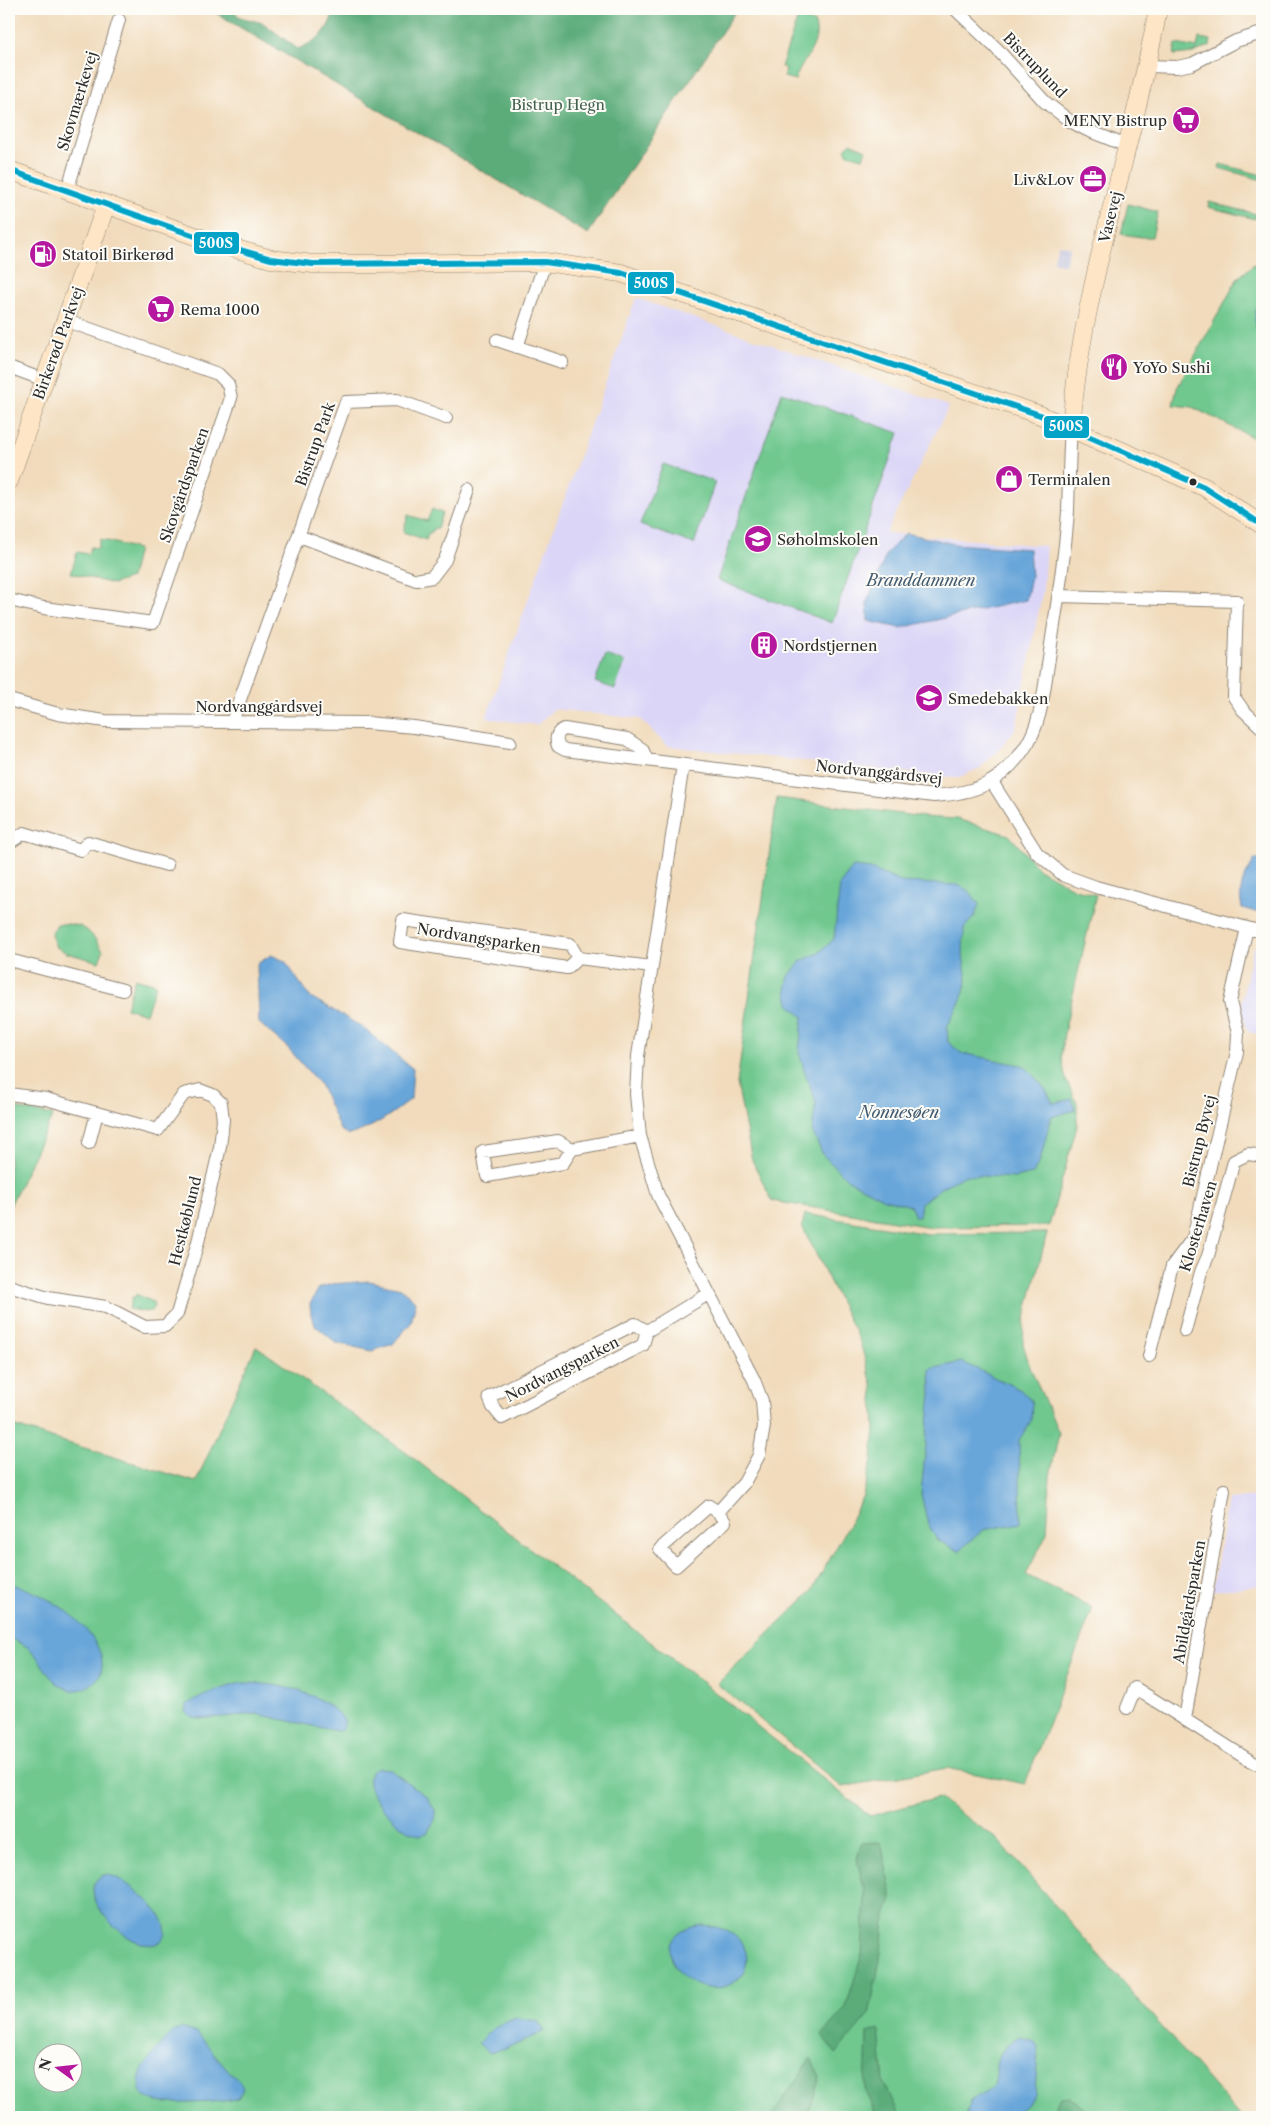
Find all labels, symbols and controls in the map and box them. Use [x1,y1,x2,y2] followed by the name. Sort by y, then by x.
[999,28,1071,102] street label: Bistruplund
[53,49,101,153] street label: Skovmærkevej
[511,95,605,114] park label: Bistrup Hegn
[1171,105,1201,135] supermarket icon: MENY Bistrup
[1064,111,1167,130] place label: MENY Bistrup
[1078,164,1108,194] office icon: Liv&Lov
[1013,170,1075,189] place label: Liv&Lov
[1094,189,1126,246] street label: Vasevej
[193,231,240,255] line badge: 500S
[199,234,233,252] text: 500S
[28,239,58,269] fuel station icon: Statoil Birkerød
[62,245,174,264] place label: Statoil Birkerød
[627,271,675,295] line badge: 500S
[634,274,668,292] text: 500S
[29,284,87,402] street label: Birkerød Parkvej
[146,294,176,324] supermarket icon: Rema 1000
[180,300,260,319] place label: Rema 1000
[1099,352,1129,382] restaurant icon: YoYo Sushi
[1132,358,1211,377] place label: YoYo Sushi
[291,398,339,489] street label: Bistrup Park
[1043,415,1090,439] line badge: 500S
[1049,417,1083,435] text: 500S
[155,424,213,545] street label: Skovgårdsparken
[994,464,1024,494] shop icon: Terminalen
[1028,470,1111,489] place label: Terminalen
[1188,477,1198,487] unlabelled marker
[743,524,773,554] school or university icon: Søholmskolen
[777,530,879,549] place label: Søholmskolen
[865,570,975,590] water label: Branddammen
[749,630,779,660] building icon: Nordstjernen
[783,636,878,655] place label: Nordstjernen
[914,683,944,713] school or university icon: Smedebakken
[948,689,1049,708] place label: Smedebakken
[196,697,322,716] street label: Nordvanggårdsvej
[815,756,943,788] street label: Nordvanggårdsvej
[416,919,543,957] street label: Nordvangsparken
[1178,1093,1220,1189] street label: Bistrup Byvej
[857,1102,939,1122] water label: Nonnesøen
[165,1174,205,1268] street label: Hestkøblund
[1175,1178,1221,1274] street label: Klosterhaven
[502,1332,623,1406] street label: Nordvangsparken
[1169,1538,1209,1666] street label: Abildgårdsparken
[32,2044,82,2094] north arrow
[35,2056,56,2073] text: N

